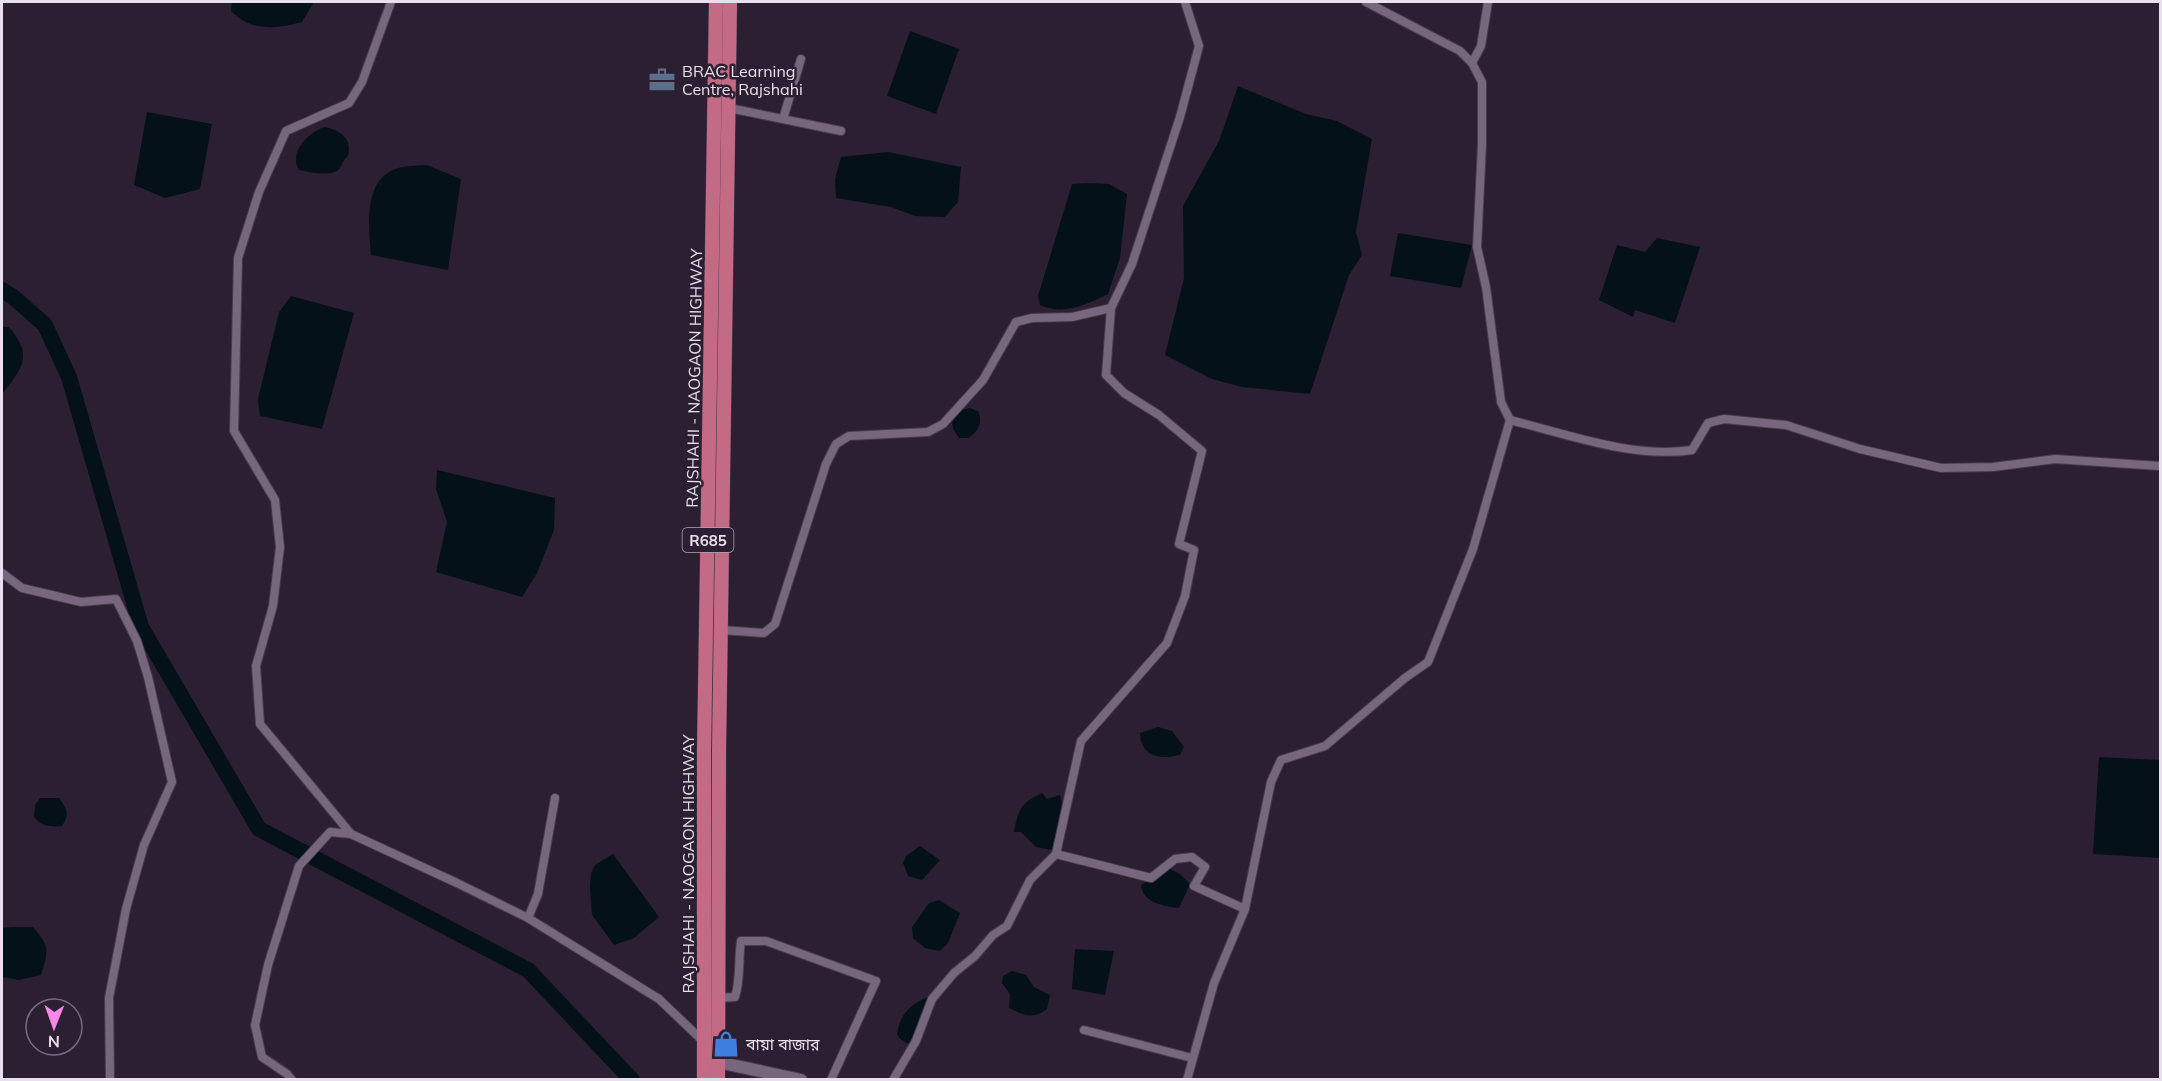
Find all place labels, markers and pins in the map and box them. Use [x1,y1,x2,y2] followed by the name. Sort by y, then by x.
[682,61,803,99] place label: BRAC Learning Centre, Rajshahi
[647,65,677,95] office icon: BRAC Learning Centre, Rajshahi
[711,1029,741,1059] shop icon: বায়া বাজার
[745,1034,820,1054] place label: বায়া বাজার

